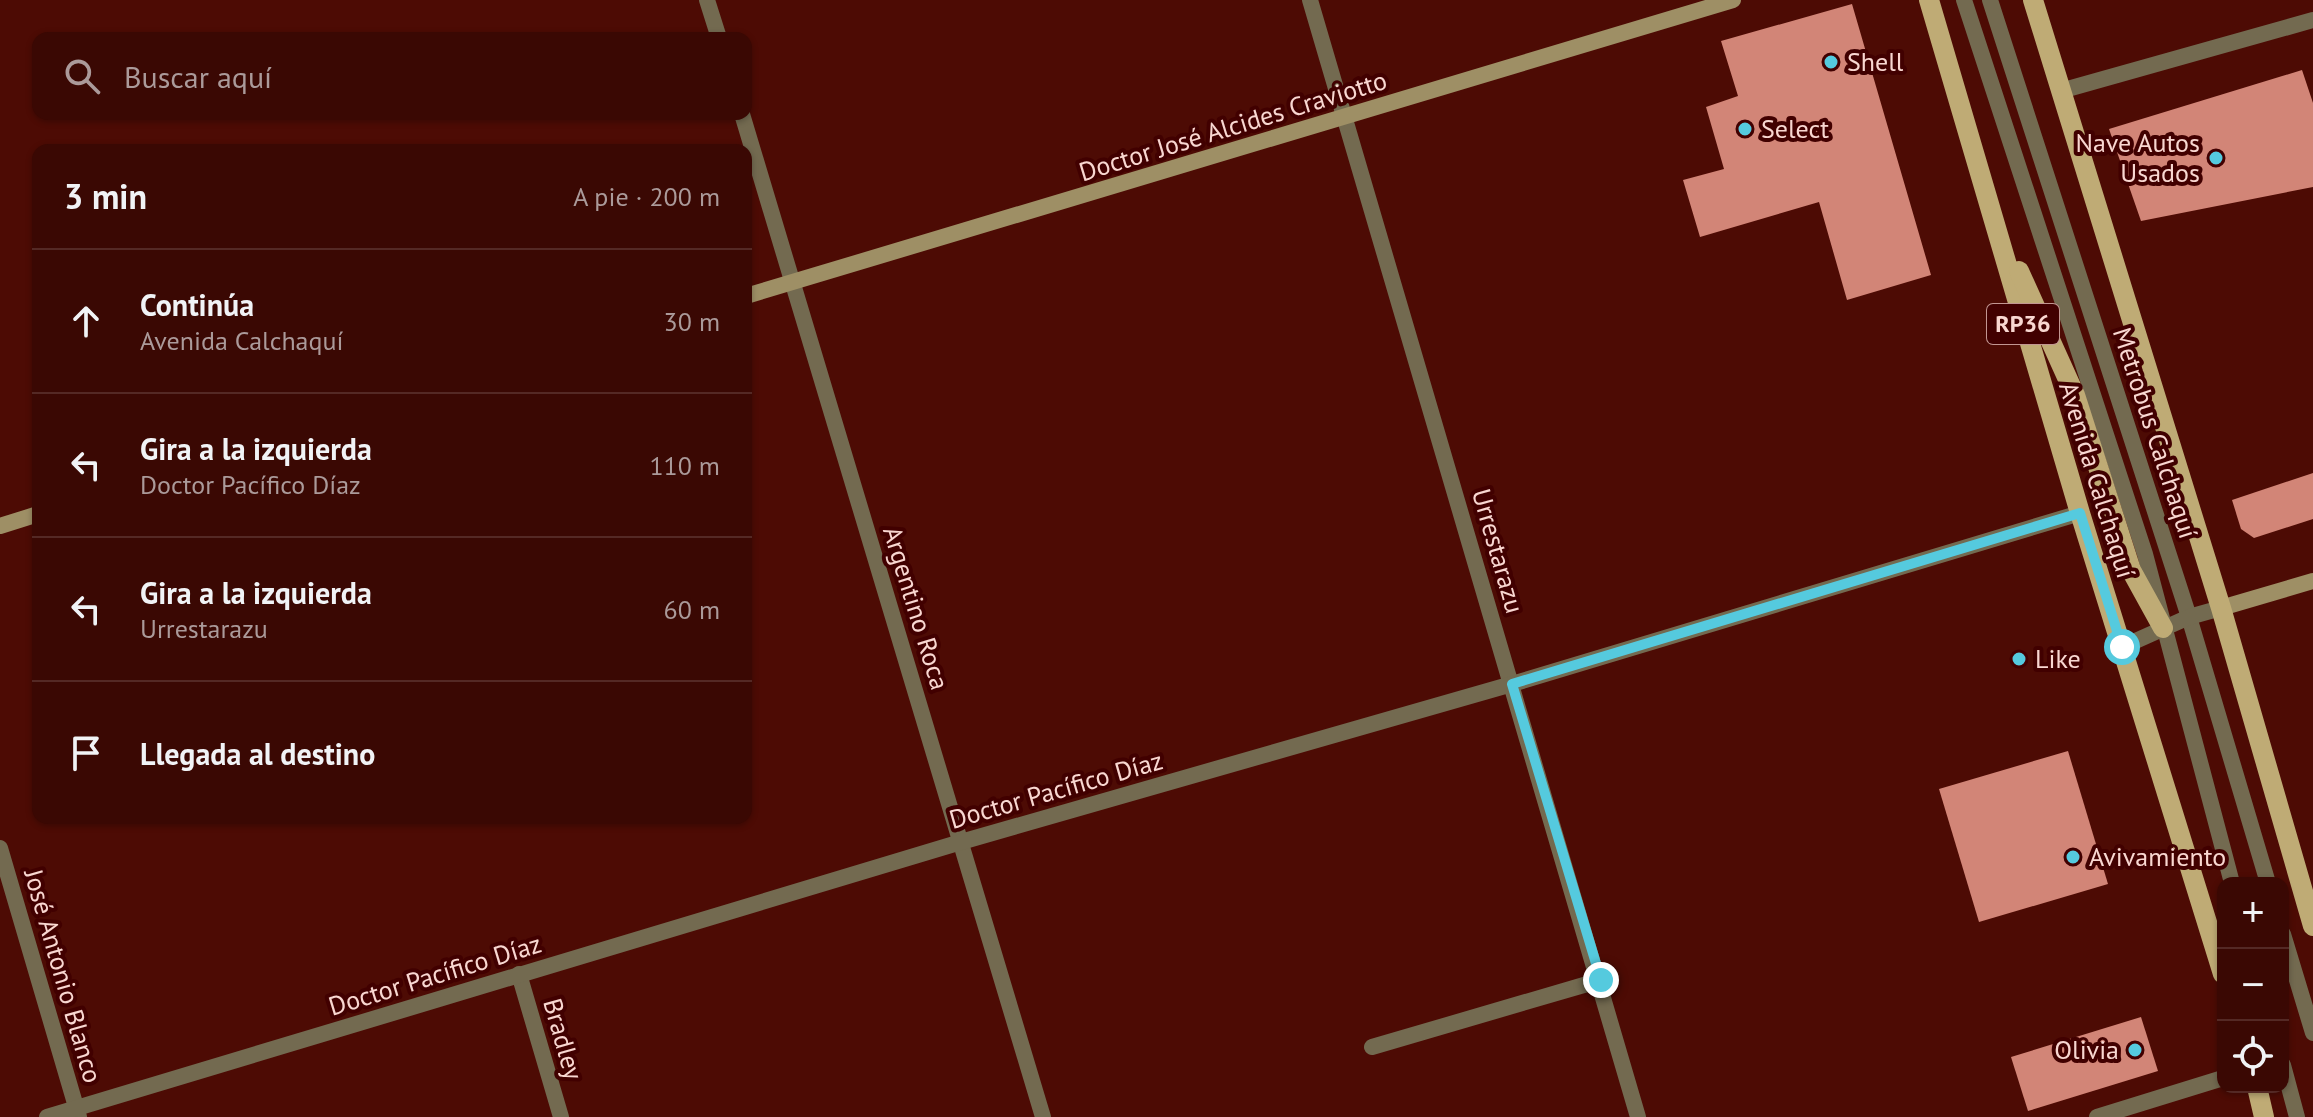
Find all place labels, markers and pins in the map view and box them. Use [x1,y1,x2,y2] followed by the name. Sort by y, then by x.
[1847,45,1904,78] place label: Shell
[1822,53,1840,71] marker: Shell
[1761,112,1829,145] place label: Select
[1736,120,1754,138] marker: Select
[2075,126,2200,189] place label: Nave Autos Usados
[2207,149,2225,167] marker: Nave Autos Usados
[2035,642,2081,675] place label: Like
[2010,650,2028,668] marker: Like
[2089,840,2226,873] place label: Avivamiento
[2064,848,2082,866] marker: Avivamiento
[2054,1033,2119,1066] place label: Olivia
[2126,1041,2144,1059] marker: Olivia

